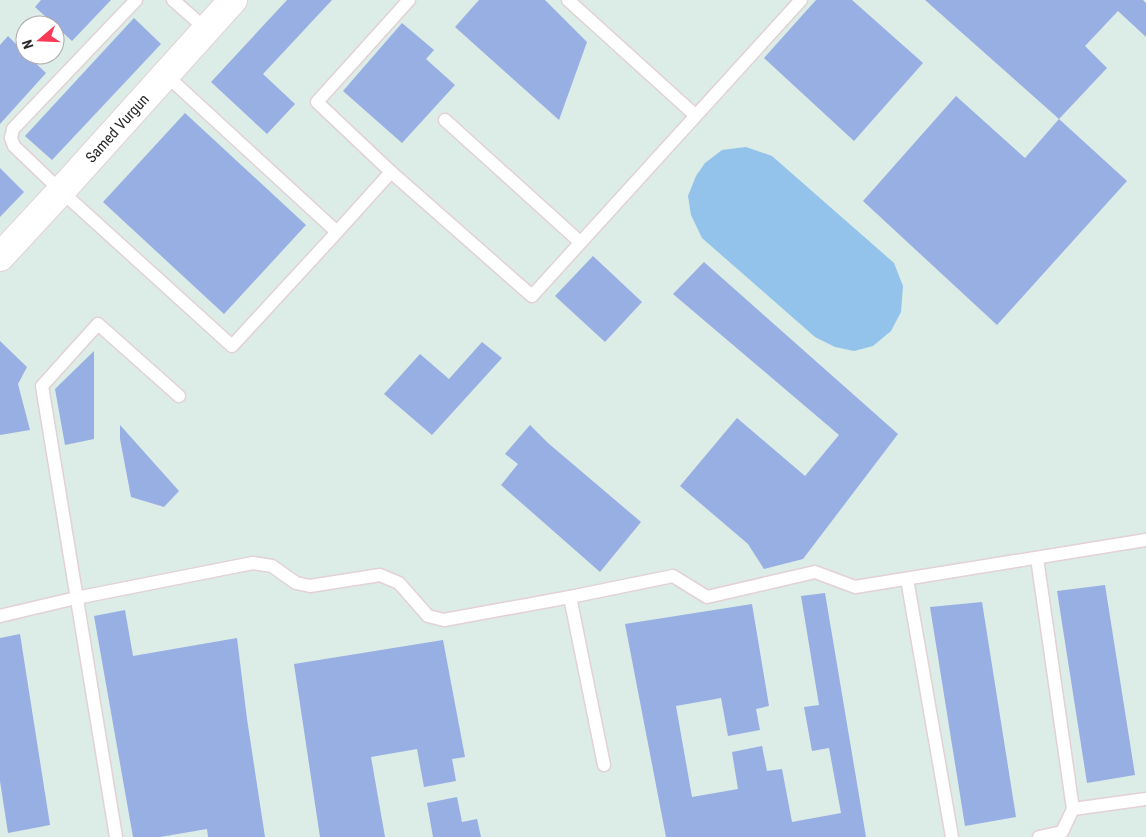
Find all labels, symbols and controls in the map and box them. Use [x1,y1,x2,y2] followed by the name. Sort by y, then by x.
[15,15,65,65] north arrow
[19,38,37,51] text: N
[82,90,153,166] street label: Samed Vurgun

